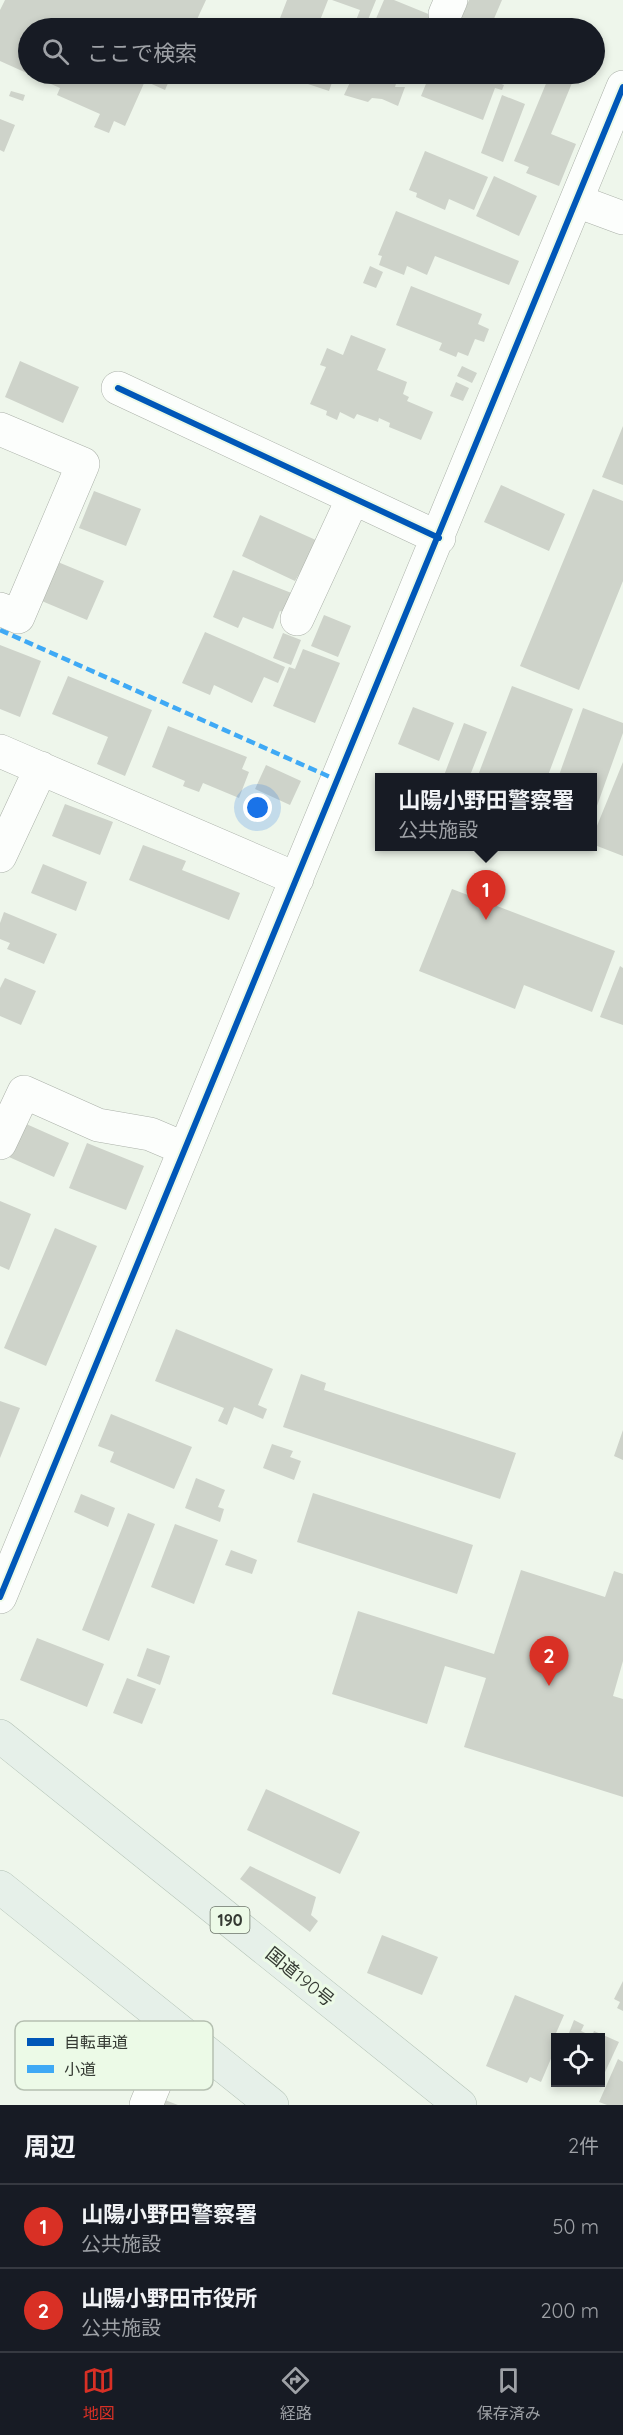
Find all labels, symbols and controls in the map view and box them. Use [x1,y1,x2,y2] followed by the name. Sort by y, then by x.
[18,18,605,84] search box
[39,35,72,68] icon: search
[87,39,197,67] text: ここで検索
[375,773,597,851] popup
[398,786,574,814] text: 山陽小野田警察署
[243,793,272,822] your location
[398,817,478,842] text: 公共施設
[466,870,506,920] pin: 1
[530,1636,568,1686] pin: 2
[210,1907,250,1933] road number: 190
[261,1942,339,2011] street label: 国道190号
[15,2021,213,2090] legend
[64,2032,128,2052] text: 自転車道
[551,2033,605,2087] map controls
[551,2033,605,2087] button: locate
[64,2059,96,2079] text: 小道
[24,2130,76,2163] text: 周辺
[568,2133,599,2158] text: 2件
[81,2200,257,2228] text: 山陽小野田警察署
[40,2214,47,2239] text: 1
[553,2214,599,2239] text: 50 m
[81,2231,161,2256] text: 公共施設
[81,2284,257,2312] text: 山陽小野田市役所
[38,2298,49,2323] text: 2
[540,2298,599,2323] text: 200 m
[81,2315,161,2340] text: 公共施設
[82,2364,115,2424] tab: 地図
[279,2364,312,2424] tab: 経路
[477,2364,541,2424] tab: 保存済み

